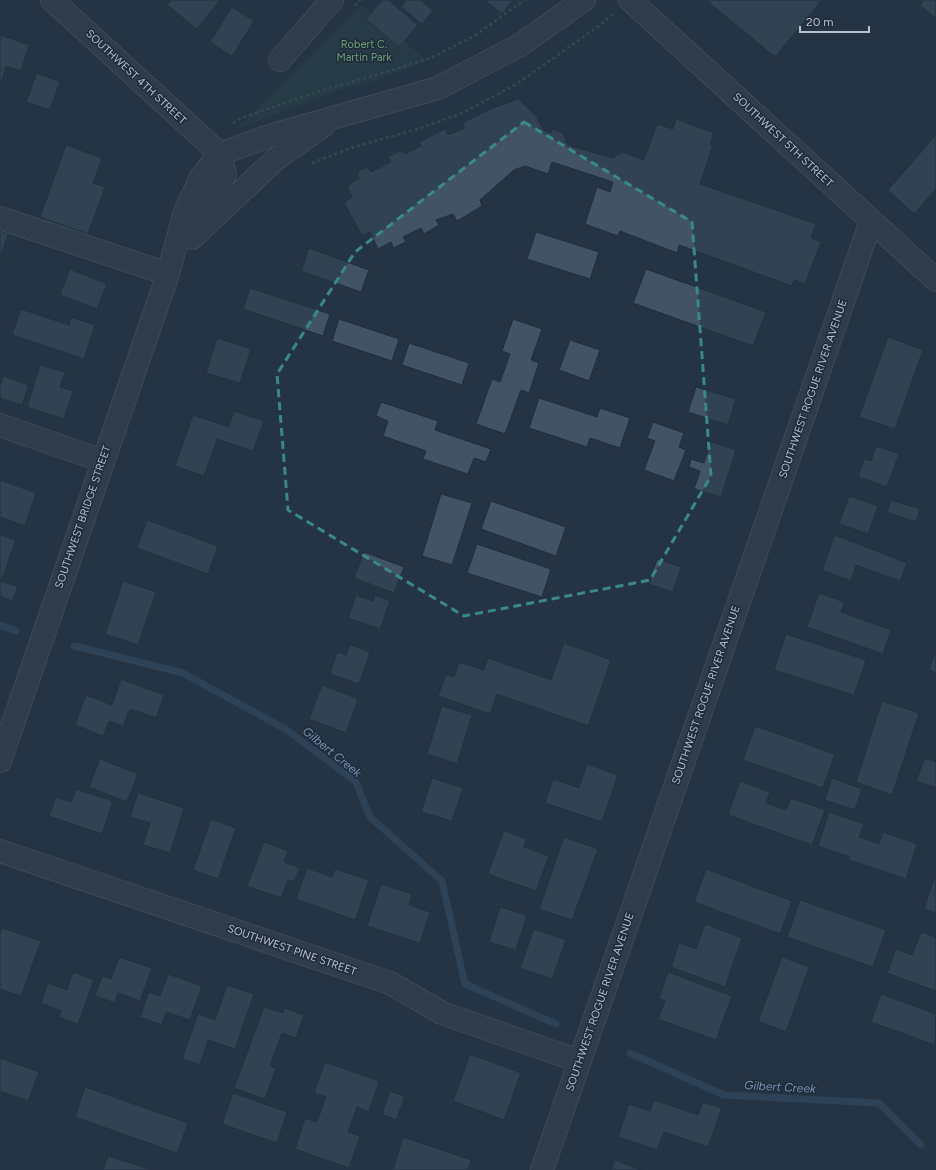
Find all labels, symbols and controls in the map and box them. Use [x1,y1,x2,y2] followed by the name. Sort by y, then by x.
[800,8,869,34] scale bar
[806,15,834,29] text: 20 m
[83,27,189,127] street label: SOUTHWEST 4TH STREET
[336,38,392,64] park label: Robert C. Martin Park
[730,90,836,190] street label: SOUTHWEST 5TH STREET
[776,298,850,480] street label: SOUTHWEST ROGUE RIVER AVENUE
[52,444,114,590] street label: SOUTHWEST BRIDGE STREET
[669,604,743,786] street label: SOUTHWEST ROGUE RIVER AVENUE
[300,724,365,781] water label: Gilbert Creek
[563,911,637,1093] street label: SOUTHWEST ROGUE RIVER AVENUE
[226,922,358,978] street label: SOUTHWEST PINE STREET
[744,1078,817,1096] water label: Gilbert Creek

